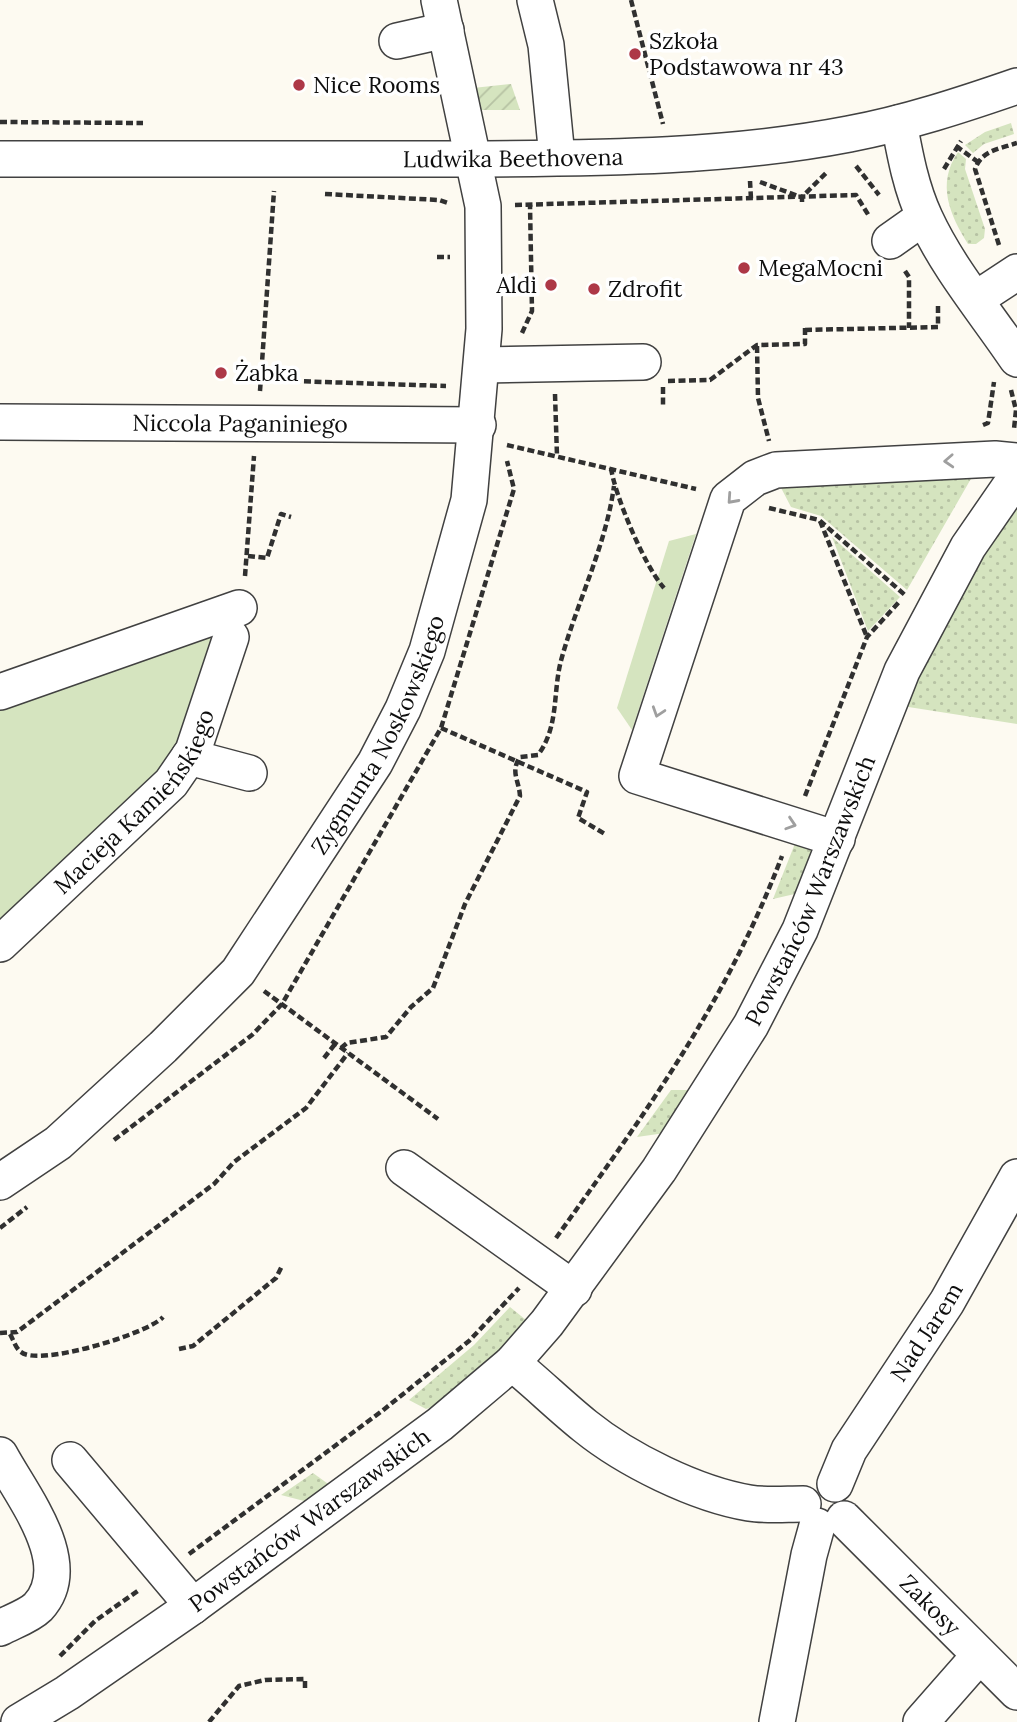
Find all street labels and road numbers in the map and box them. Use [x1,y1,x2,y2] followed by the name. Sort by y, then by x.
[403,142,624,173] street label: Ludwika Beethovena
[132,408,348,438] street label: Niccola Paganiniego
[304,612,450,860] street label: Zygmunta Noskowskiego
[48,706,220,900] street label: Macieja Kamieńskiego
[738,751,881,1031] street label: Powstańców Warszawskich
[884,1277,969,1387] street label: Nad Jarem
[183,1421,436,1618] street label: Powstańców Warszawskich
[894,1568,968,1642] street label: Zakosy

